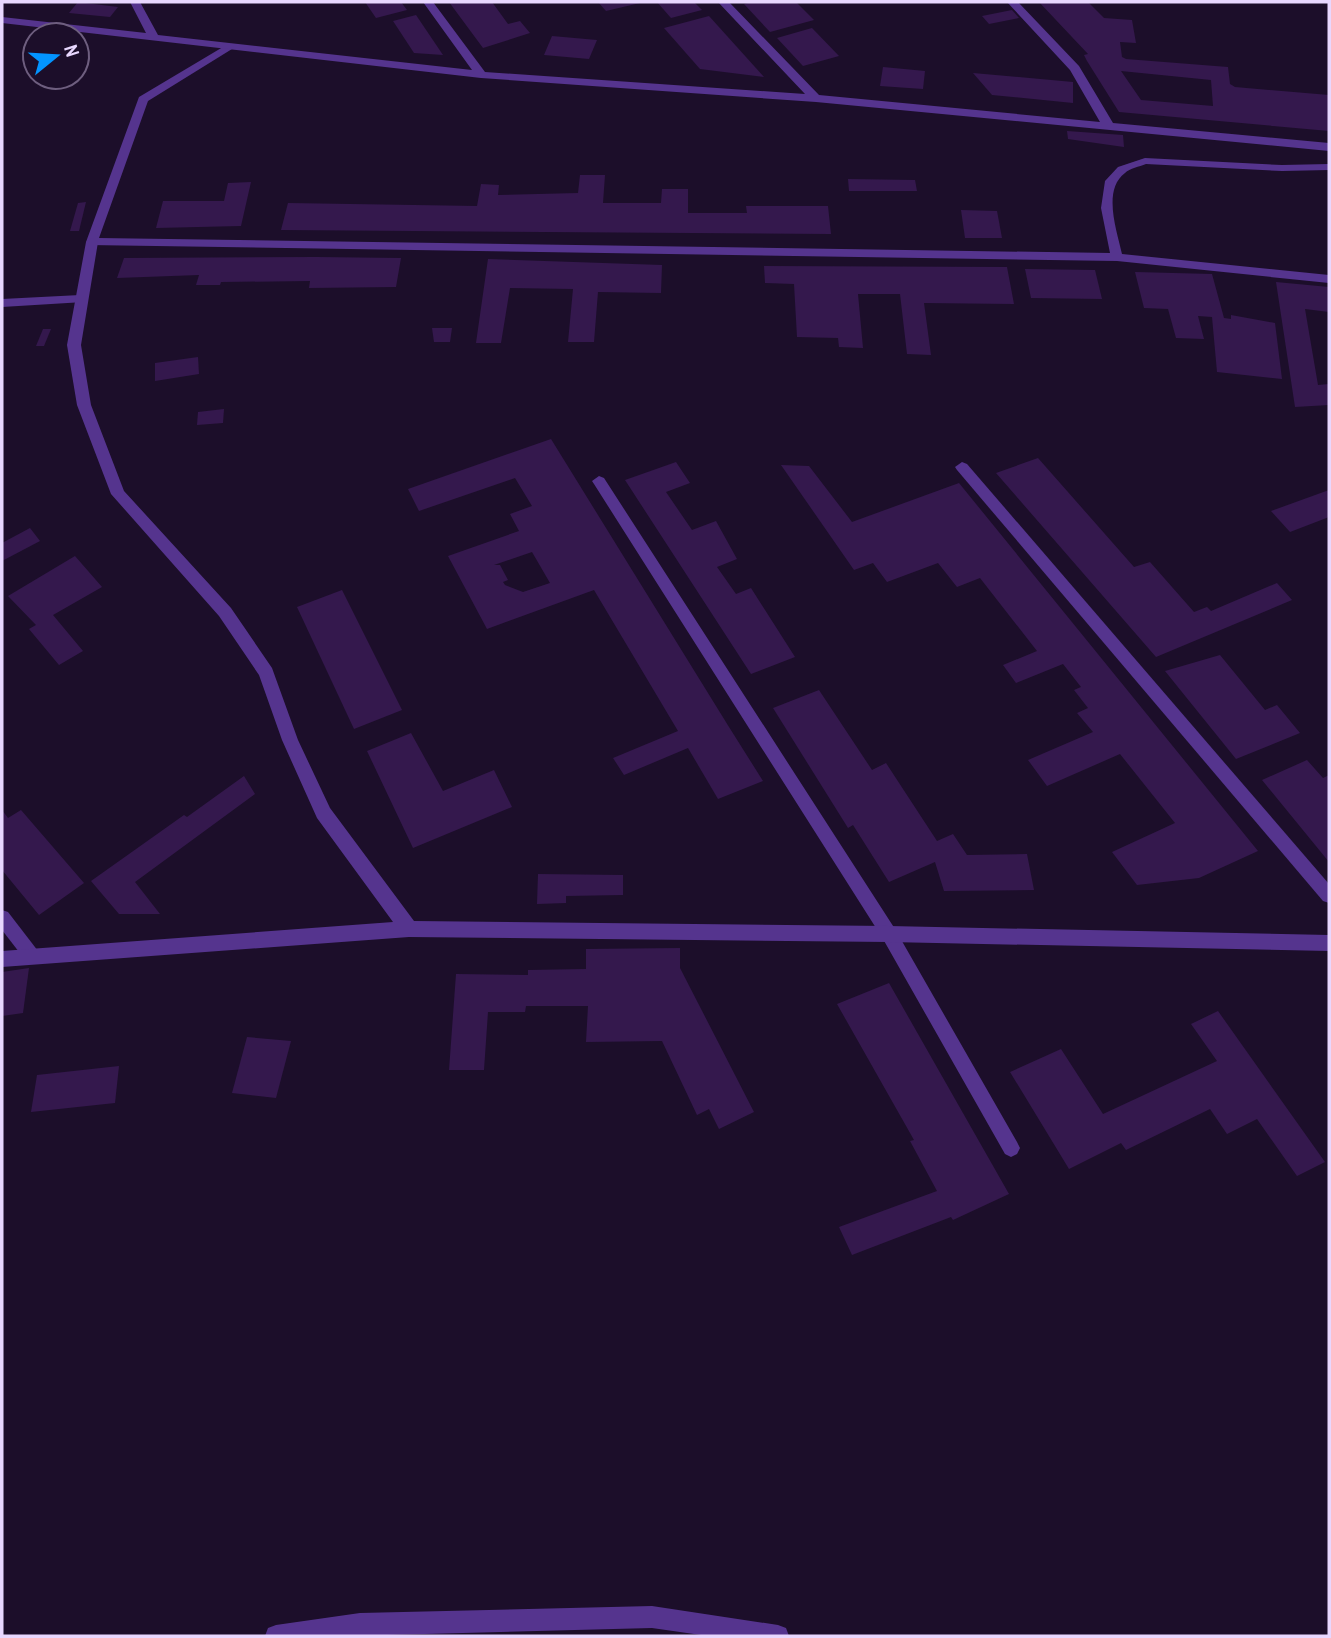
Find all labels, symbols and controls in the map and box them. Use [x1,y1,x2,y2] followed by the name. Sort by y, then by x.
[21,21,91,91] north arrow
[58,41,86,60] text: N

